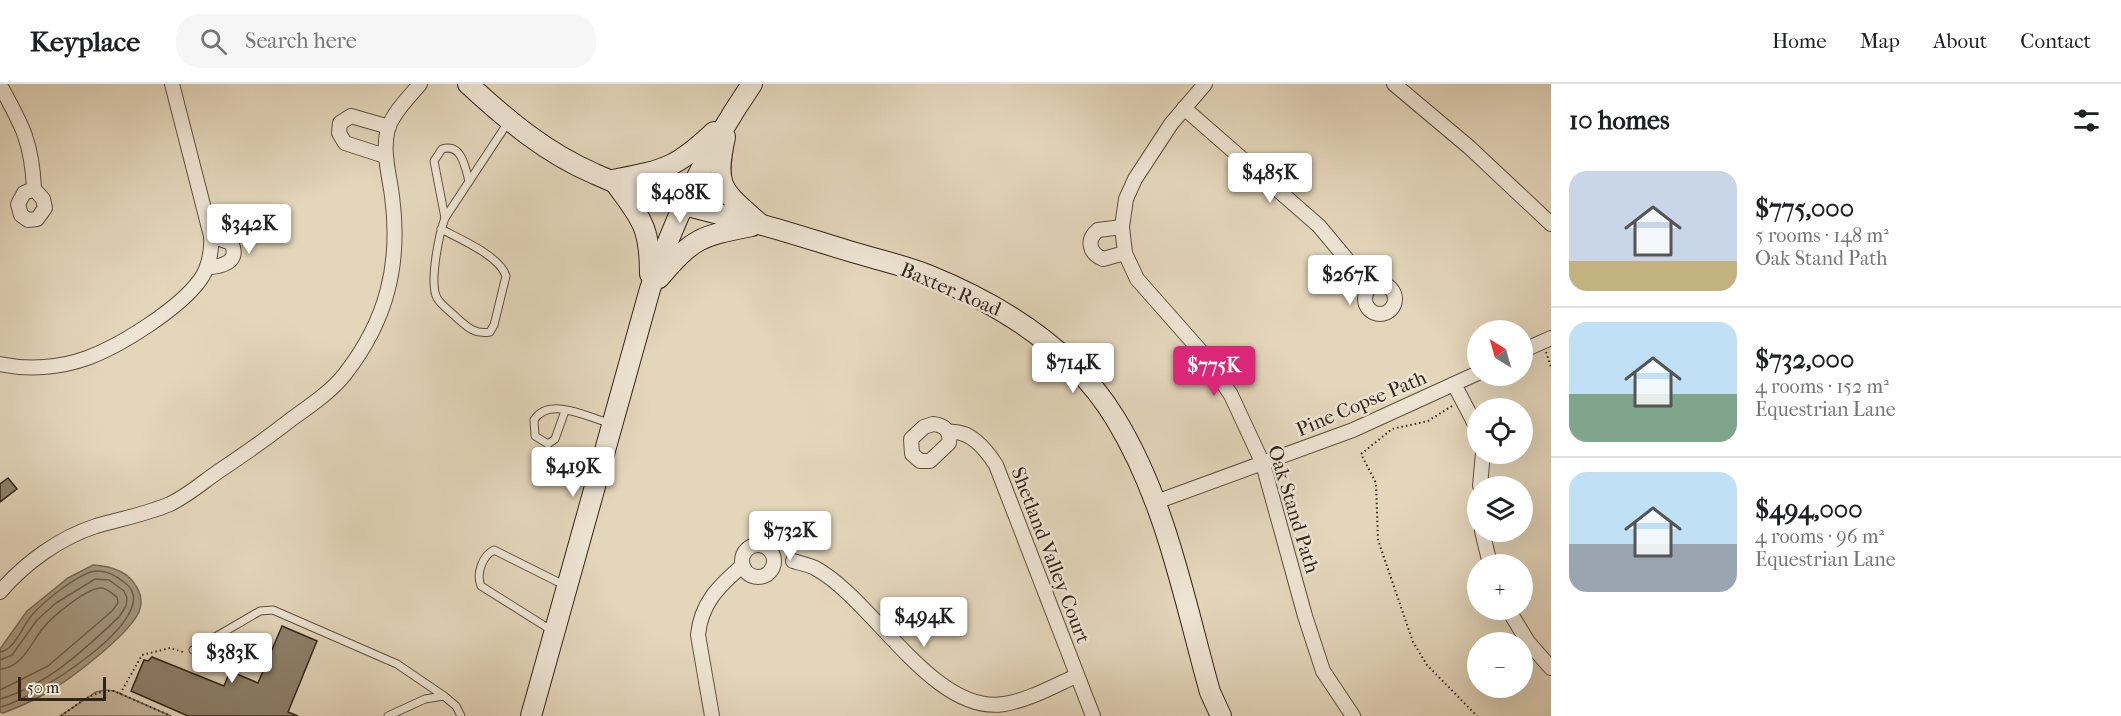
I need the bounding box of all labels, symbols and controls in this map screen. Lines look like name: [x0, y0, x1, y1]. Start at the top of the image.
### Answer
search box: [176, 14, 596, 68]
text: Keyplace: [30, 25, 140, 58]
icon: search: [197, 25, 230, 58]
text: Search here: [245, 28, 357, 54]
text: Home: [1772, 29, 1827, 53]
text: Map: [1860, 29, 1900, 53]
text: About: [1933, 29, 1987, 53]
text: Contact: [2020, 29, 2091, 53]
icon: filters: [2070, 104, 2103, 137]
text: 10 homes: [1569, 105, 1670, 136]
pin: $485K: [1228, 153, 1312, 204]
text: $485K: [1242, 161, 1298, 184]
pin: $408K: [638, 173, 722, 224]
text: $408K: [651, 181, 709, 204]
text: $775,000: [1755, 193, 1854, 224]
icon: home: [1617, 195, 1689, 267]
pin: $342K: [207, 204, 291, 255]
text: $342K: [221, 212, 277, 235]
text: 5 rooms · 148 m²: [1755, 224, 1889, 247]
text: Oak Stand Path: [1755, 247, 1888, 270]
pin: $267K: [1308, 255, 1392, 306]
street label: Baxter Road: [897, 258, 1006, 321]
text: $267K: [1322, 263, 1378, 286]
north arrow: [1467, 320, 1533, 386]
map controls: [1467, 320, 1533, 698]
pin: $714K: [1031, 343, 1115, 394]
text: $732,000: [1755, 344, 1854, 375]
pin: $775K: [1172, 346, 1256, 397]
icon: home: [1617, 346, 1689, 418]
text: $714K: [1046, 351, 1100, 374]
text: $775K: [1187, 354, 1241, 377]
street label: Pine Copse Path: [1293, 365, 1430, 441]
text: 4 rooms · 152 m²: [1755, 375, 1889, 398]
button: locate: [1467, 398, 1533, 464]
text: Equestrian Lane: [1755, 398, 1896, 421]
street label: Oak Stand Path: [1263, 442, 1324, 577]
pin: $419K: [531, 447, 615, 498]
text: $419K: [546, 455, 600, 478]
street label: Shetland Valley Court: [1006, 464, 1095, 647]
button: layers: [1467, 476, 1533, 542]
text: $494,000: [1755, 494, 1863, 525]
icon: home: [1617, 496, 1689, 568]
pin: $732K: [748, 511, 832, 562]
text: $732K: [763, 519, 817, 542]
text: 4 rooms · 96 m²: [1755, 525, 1884, 548]
text: Equestrian Lane: [1755, 548, 1896, 571]
button: +: [1467, 554, 1533, 620]
pin: $494K: [882, 597, 966, 648]
text: $494K: [894, 605, 954, 628]
button: −: [1467, 632, 1533, 698]
pin: $383K: [190, 633, 274, 684]
text: $383K: [206, 641, 258, 664]
scale bar: [18, 674, 106, 702]
text: 50 m: [27, 678, 59, 697]

